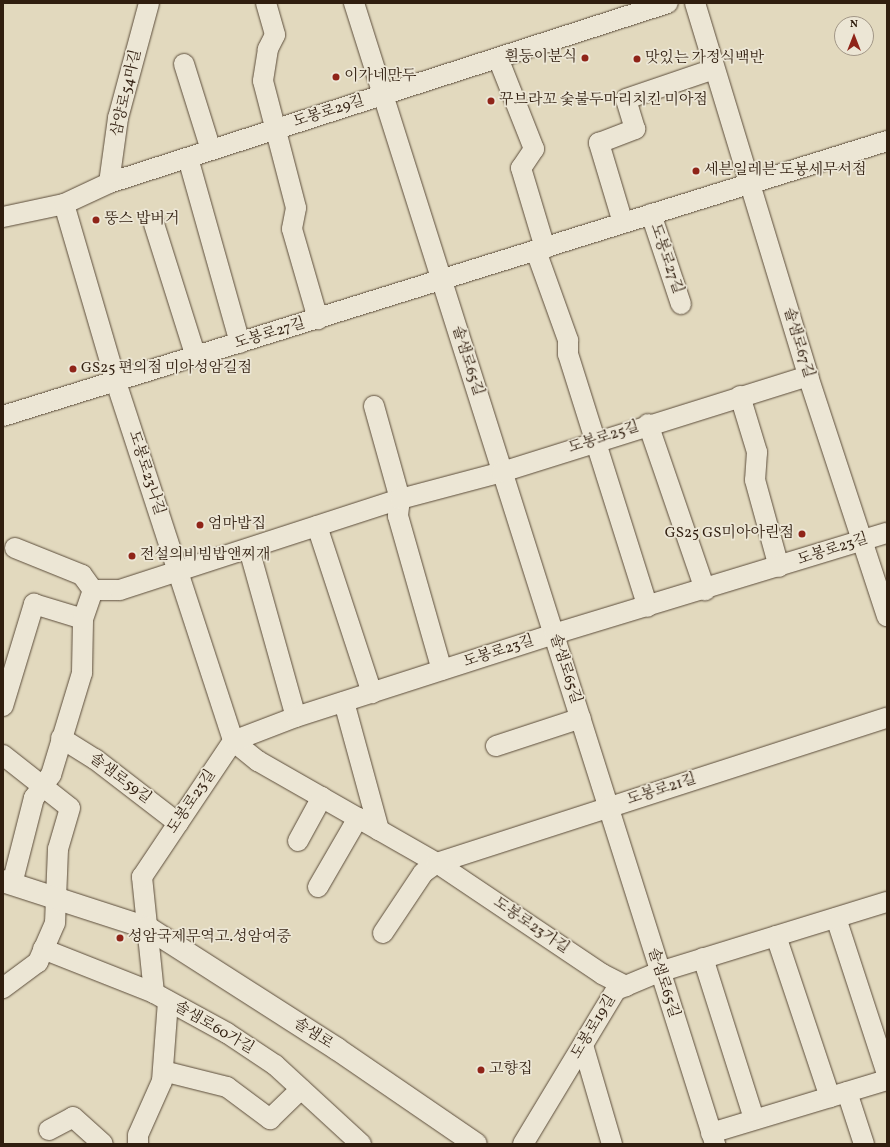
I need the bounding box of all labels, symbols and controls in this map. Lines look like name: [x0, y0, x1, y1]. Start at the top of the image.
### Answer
north arrow: [834, 16, 874, 56]
text: N: [850, 17, 858, 32]
street label: 삼양로54마길: [108, 48, 146, 138]
place label: 흰둥이분식: [505, 49, 577, 67]
place label: 맛있는 가정식백반: [645, 50, 764, 68]
marker: 흰둥이분식: [580, 53, 590, 63]
marker: 맛있는 가정식백반: [632, 54, 642, 64]
place label: 이가네만두: [344, 68, 416, 86]
marker: 이가네만두: [331, 72, 341, 82]
street label: 도봉로29길: [291, 92, 367, 132]
place label: 꾸브라꼬 숯불두마리치킨 미아점: [499, 92, 708, 110]
marker: 꾸브라꼬 숯불두마리치킨 미아점: [486, 96, 496, 106]
place label: 세븐일레븐 도봉세무서점: [704, 162, 866, 180]
marker: 세븐일레븐 도봉세무서점: [691, 166, 701, 176]
place label: 뚱스 밥버거: [104, 211, 179, 229]
marker: 뚱스 밥버거: [91, 215, 101, 225]
street label: 도봉로27길: [646, 222, 686, 296]
street label: 솔샘로67길: [779, 306, 817, 380]
street label: 도봉로27길: [233, 315, 307, 353]
street label: 솔샘로65길: [447, 324, 487, 398]
place label: GS25 편의점 미아성암길점: [81, 360, 252, 378]
marker: GS25 편의점 미아성암길점: [68, 364, 78, 374]
street label: 도봉로25길: [566, 418, 642, 458]
street label: 도봉로23나길: [124, 428, 168, 518]
place label: 엄마밥집: [208, 516, 266, 534]
marker: 엄마밥집: [195, 520, 205, 530]
place label: GS25 GS미아아린점: [665, 525, 794, 543]
marker: GS25 GS미아아린점: [797, 529, 807, 539]
street label: 도봉로23길: [795, 530, 871, 570]
place label: 전설의비빔밥앤찌개: [140, 547, 270, 565]
marker: 전설의비빔밥앤찌개: [127, 551, 137, 561]
street label: 도봉로23길: [461, 632, 537, 672]
street label: 솔샘로65길: [545, 632, 585, 706]
street label: 솔샘로59길: [86, 750, 154, 808]
street label: 도봉로23길: [164, 767, 220, 837]
street label: 도봉로21길: [625, 770, 699, 810]
street label: 도봉로23가길: [490, 894, 572, 958]
place label: 성암국제무역고.성암여중: [128, 929, 291, 947]
marker: 성암국제무역고.성암여중: [115, 933, 125, 943]
street label: 솔샘로65길: [643, 946, 683, 1020]
street label: 도봉로19길: [568, 992, 620, 1062]
street label: 솔샘로60가길: [171, 998, 257, 1058]
street label: 솔샘로: [290, 1015, 336, 1053]
place label: 고향집: [489, 1061, 532, 1079]
marker: 고향집: [476, 1065, 486, 1075]

